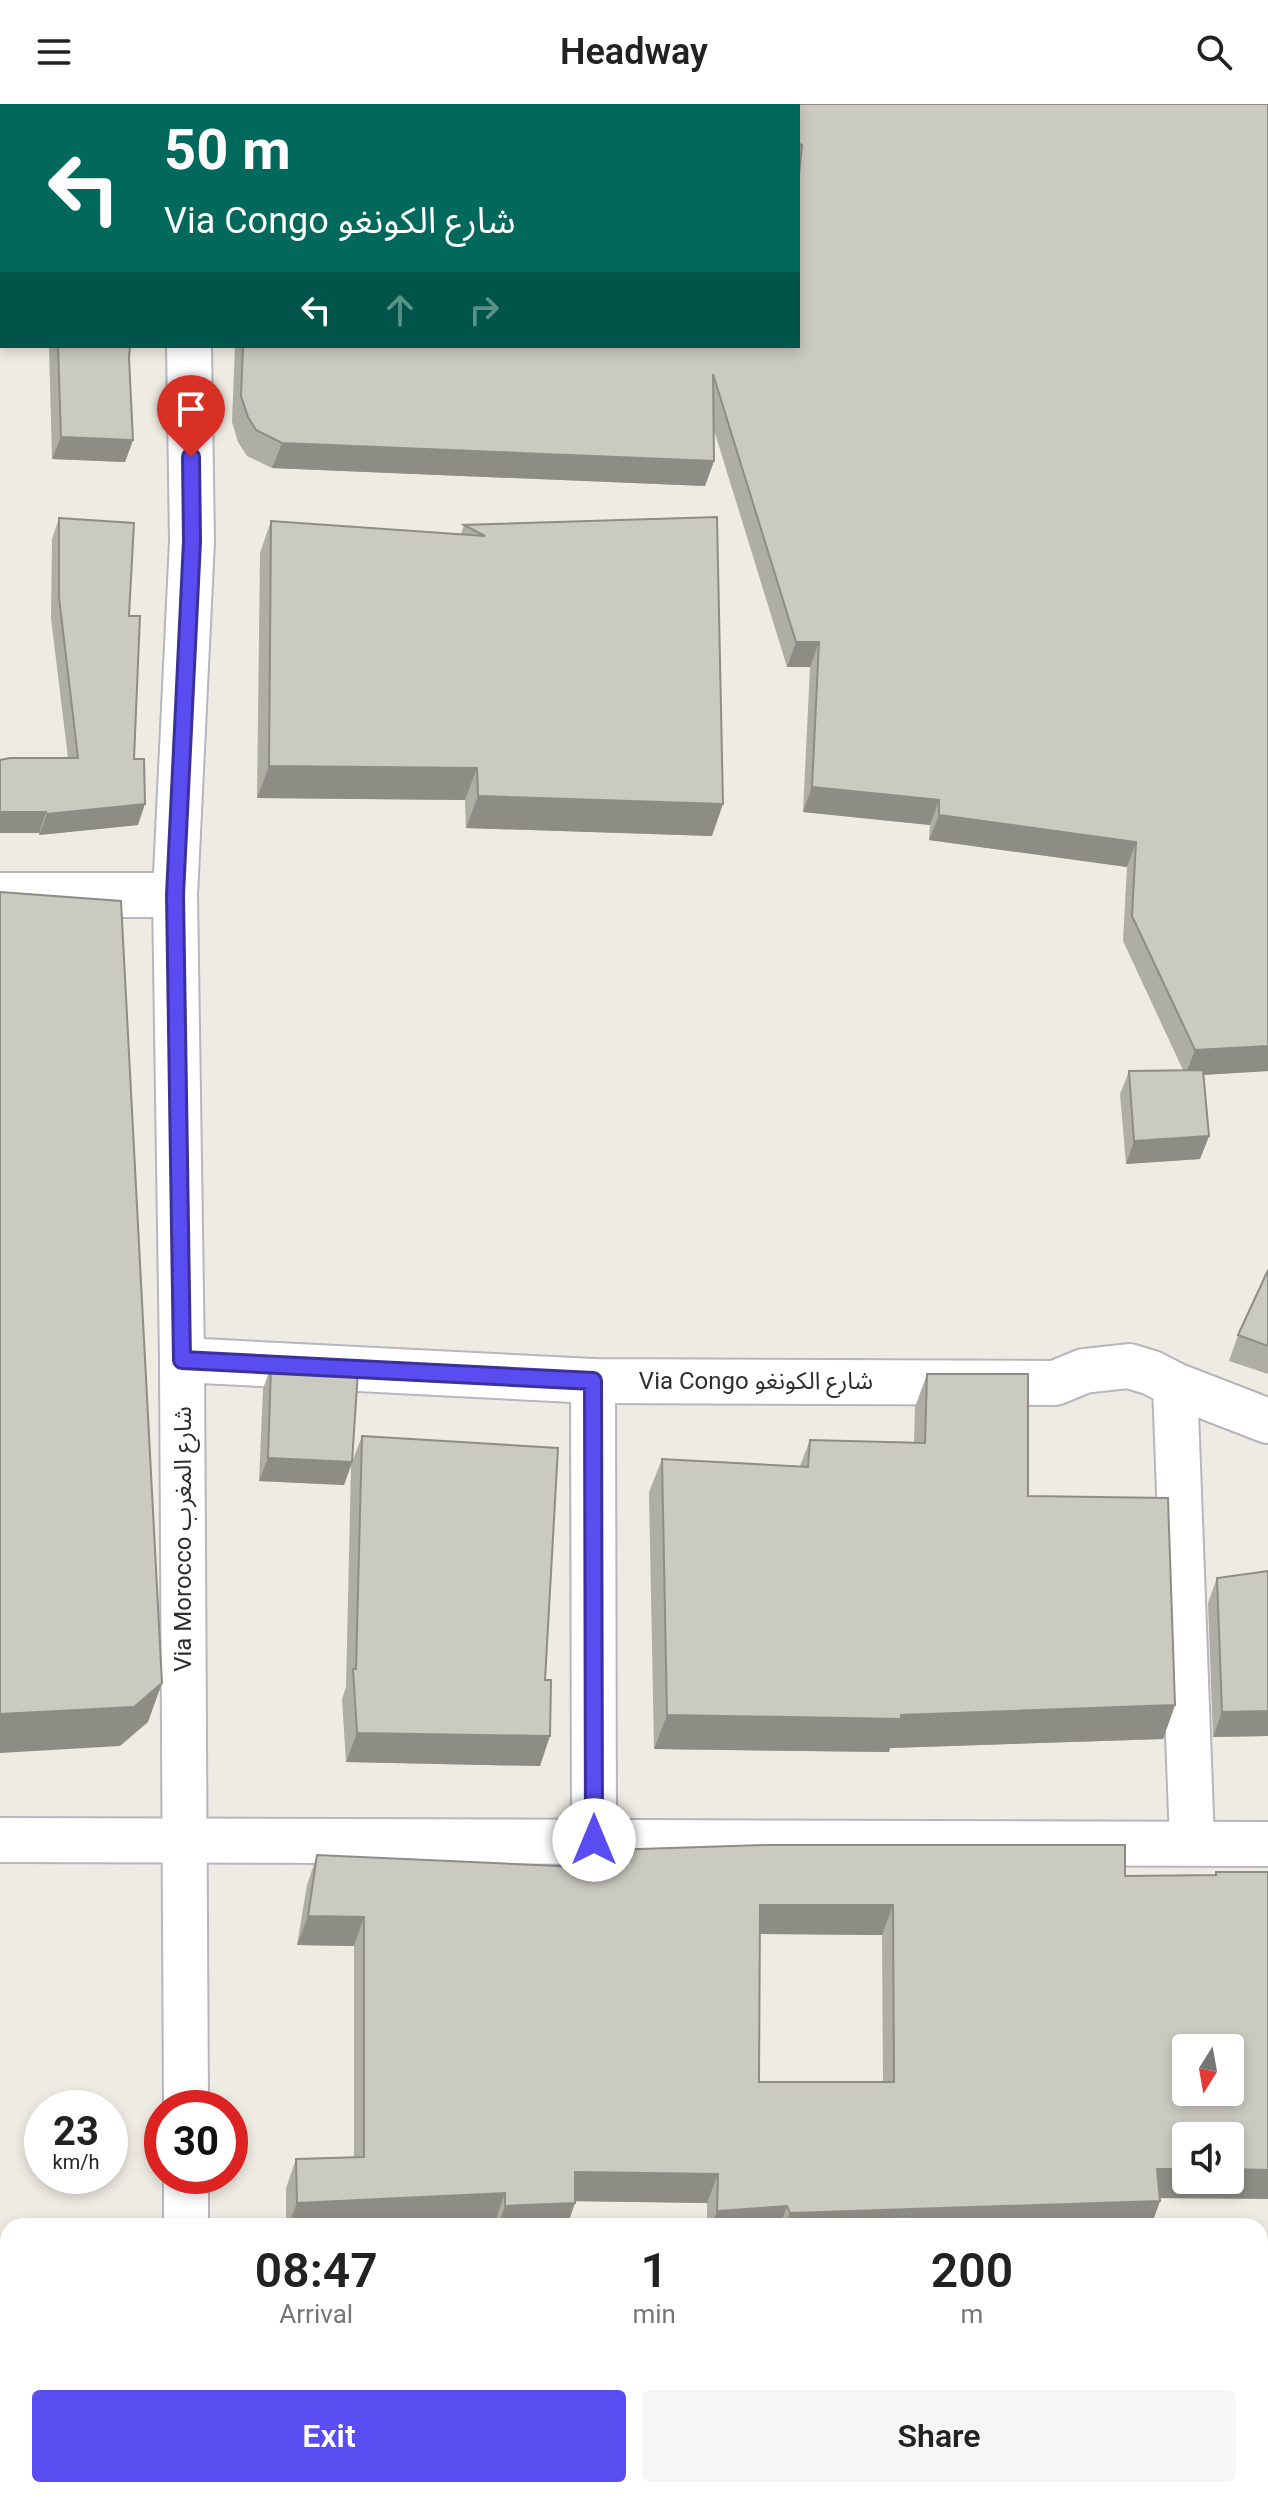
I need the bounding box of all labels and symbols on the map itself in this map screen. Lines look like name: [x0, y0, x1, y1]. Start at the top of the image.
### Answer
pin: [157, 375, 225, 457]
street label: Via Congo شارع الكونغو: [639, 1367, 873, 1398]
street label: Via Morocco شارع المغرب: [169, 1406, 200, 1672]
position arrow: [552, 1798, 636, 1882]
north arrow: [1172, 2034, 1244, 2106]
speed limit sign: 30: [144, 2090, 248, 2194]

